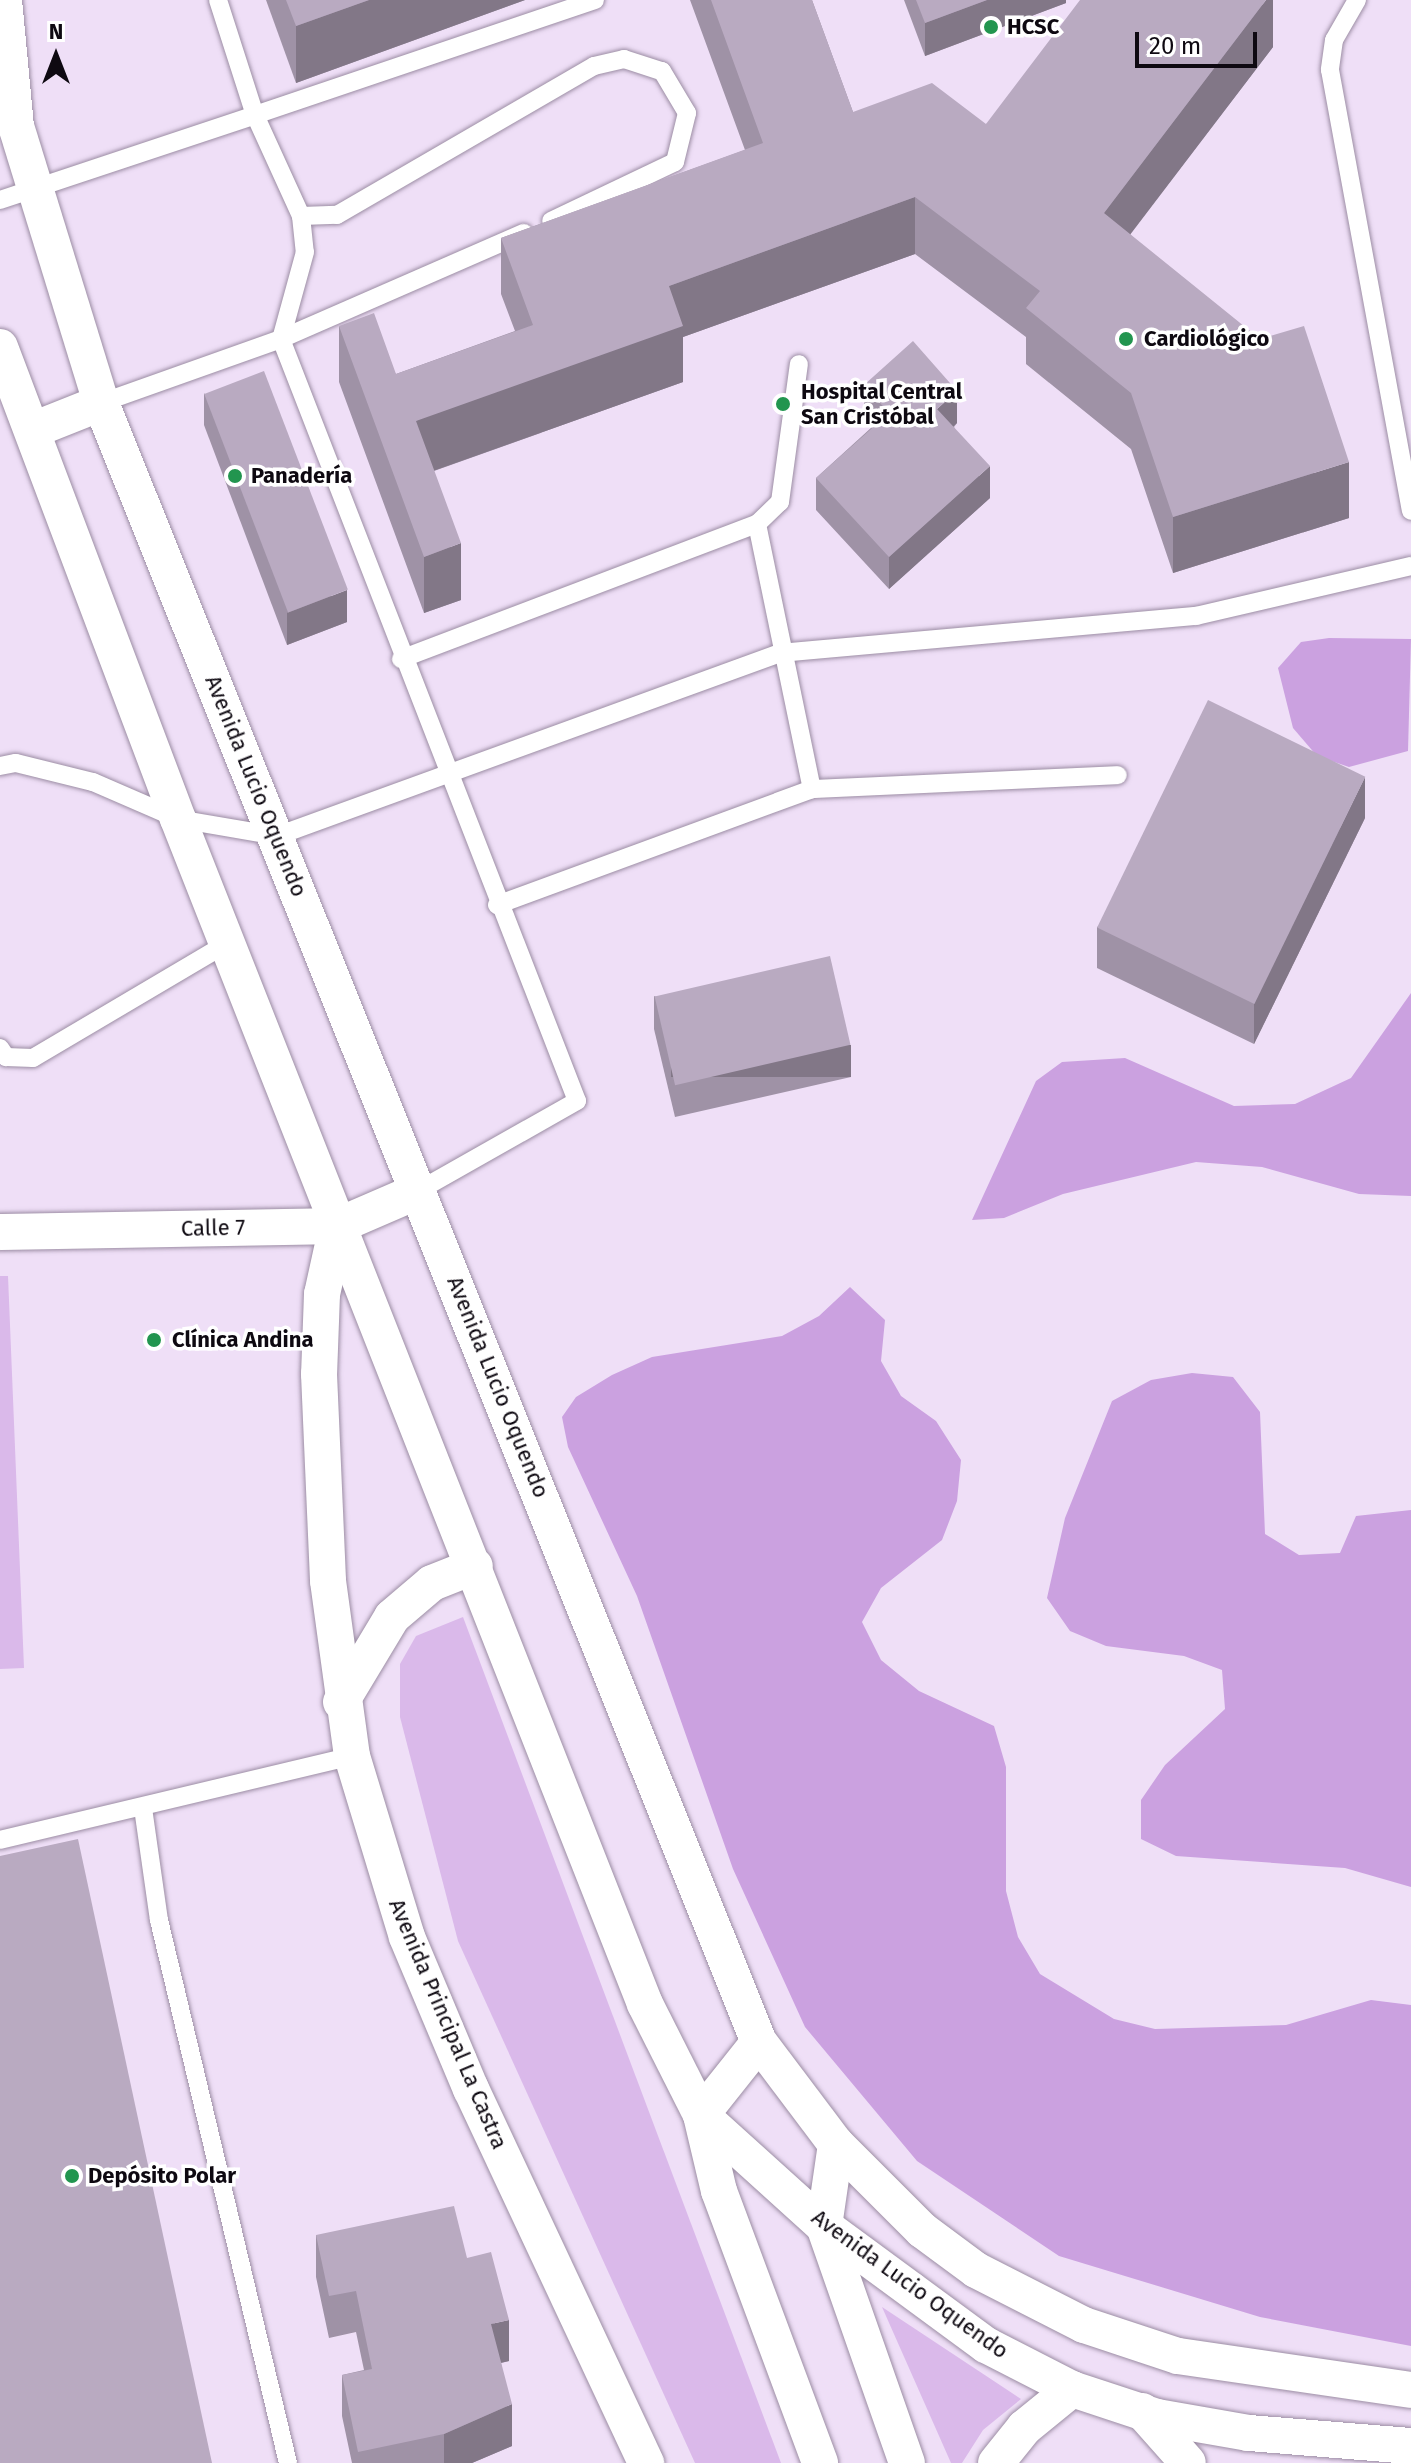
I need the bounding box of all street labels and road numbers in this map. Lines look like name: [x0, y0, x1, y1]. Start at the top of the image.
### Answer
street label: Avenida Lucio Oquendo: [200, 672, 312, 900]
street label: Calle 7: [181, 1214, 245, 1242]
street label: Avenida Lucio Oquendo: [442, 1273, 554, 1501]
street label: Avenida Principal La Castra: [383, 1895, 513, 2153]
street label: Avenida Lucio Oquendo: [807, 2204, 1013, 2364]

